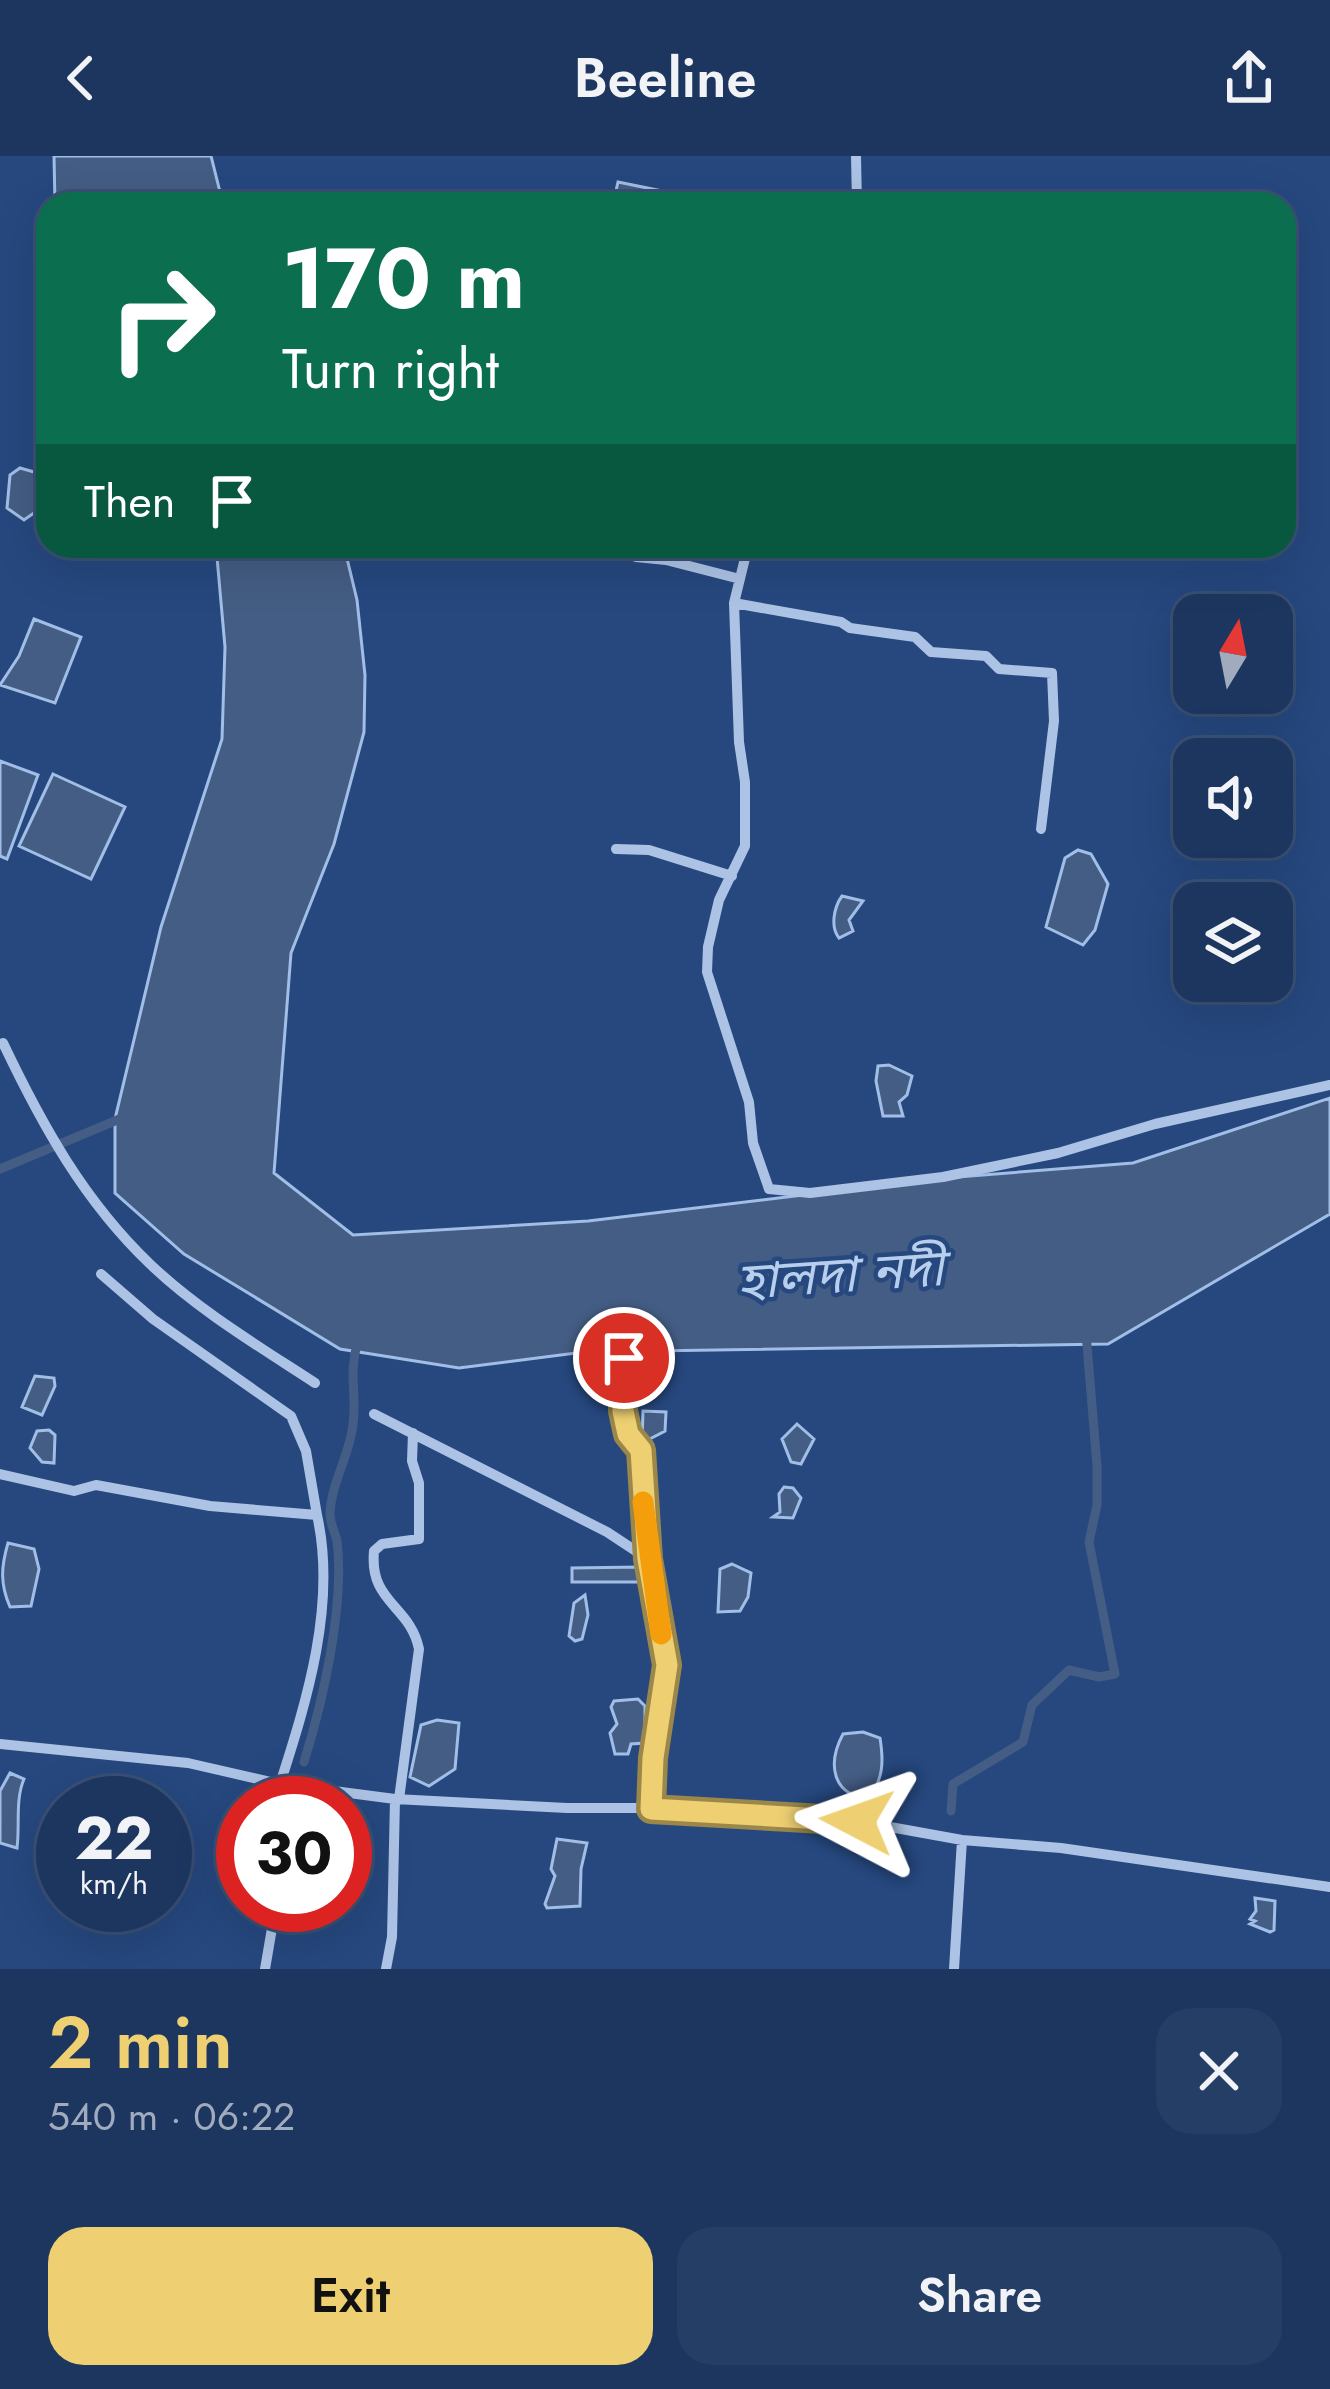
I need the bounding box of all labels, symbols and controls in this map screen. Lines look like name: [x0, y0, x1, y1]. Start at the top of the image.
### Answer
text: Beeline: [574, 39, 756, 117]
icon: back: [48, 45, 114, 111]
icon: share: [1216, 45, 1282, 111]
text: 170 m: [282, 218, 525, 340]
icon: right: [84, 240, 240, 396]
text: Turn right: [282, 330, 499, 408]
icon: arrive: [199, 468, 265, 534]
text: Then: [84, 469, 175, 534]
north arrow: [1173, 594, 1293, 714]
map controls: [1173, 594, 1293, 1002]
button: sound: [1173, 738, 1293, 858]
button: layers: [1173, 882, 1293, 1002]
water label: হালদা নদী: [734, 1229, 956, 1318]
pin: [573, 1307, 675, 1409]
icon: arrive: [591, 1325, 657, 1391]
position arrow: [794, 1758, 920, 1884]
speed limit sign: 30: [216, 1776, 372, 1932]
text: 22: [75, 1795, 153, 1882]
text: km/h: [80, 1862, 148, 1905]
text: 2 min: [48, 1991, 233, 2095]
button: close: [1156, 2008, 1282, 2134]
text: 540 m · 06:22: [48, 2088, 295, 2145]
button: Exit: [48, 2227, 653, 2365]
button: Share: [677, 2227, 1282, 2365]

